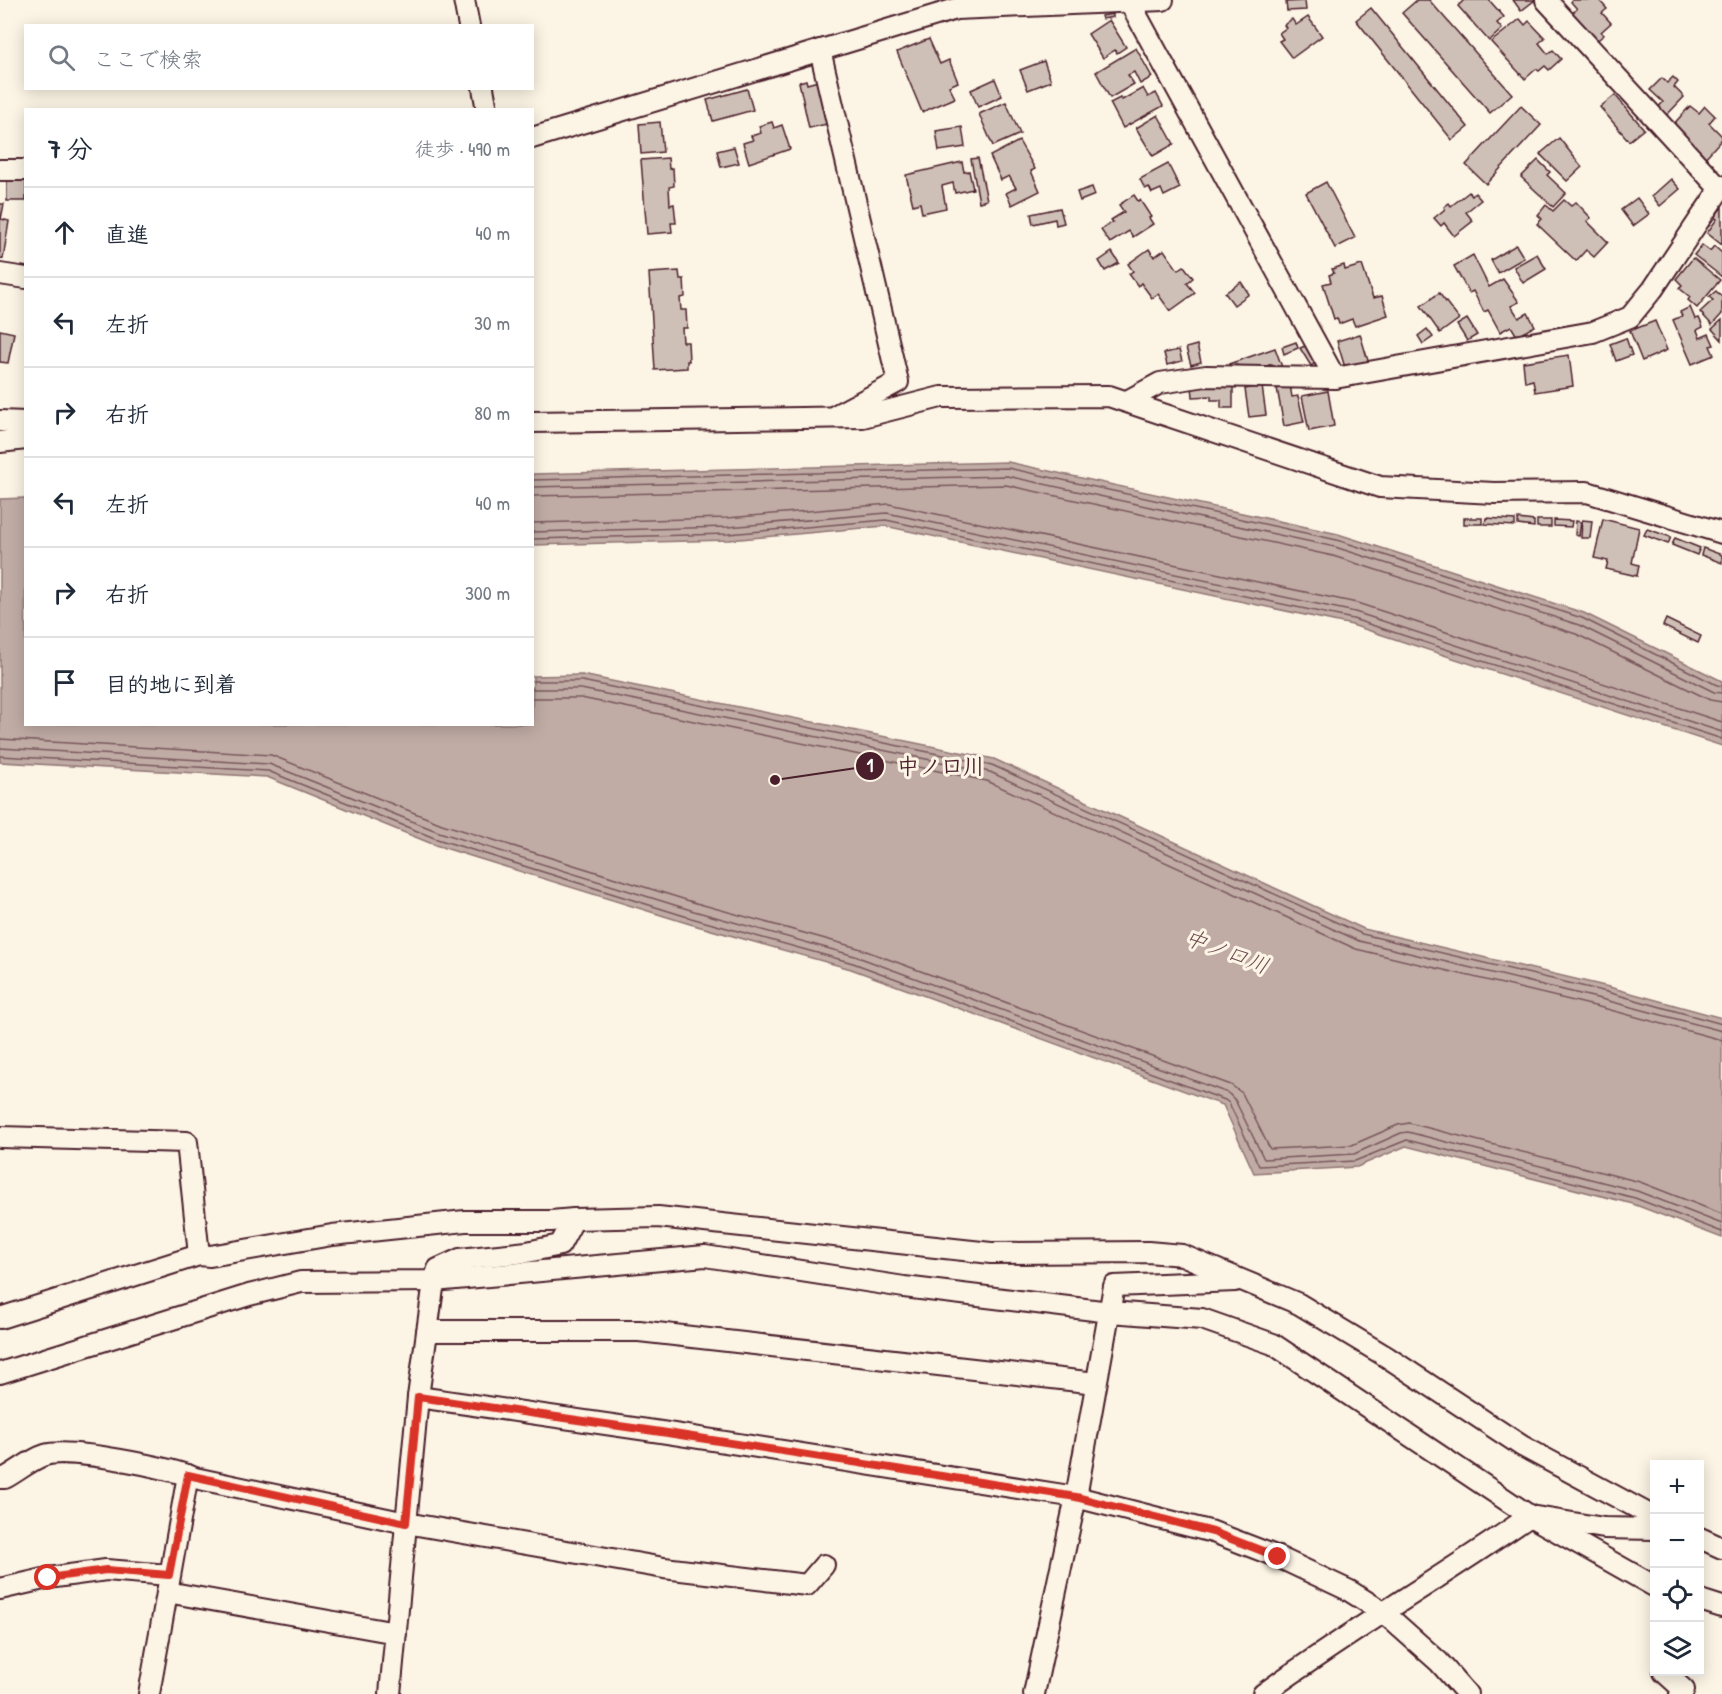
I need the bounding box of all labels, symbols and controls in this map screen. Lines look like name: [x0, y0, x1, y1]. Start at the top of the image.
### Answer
search box: [24, 24, 534, 90]
icon: search: [45, 41, 78, 74]
text: ここで検索: [93, 44, 203, 74]
text: 7 分: [48, 131, 93, 166]
text: 徒歩 · 490 m: [415, 135, 510, 162]
icon: ahead: [48, 216, 81, 249]
text: 直進: [105, 219, 149, 249]
text: 40 m: [475, 219, 510, 246]
icon: left: [48, 306, 81, 339]
text: 左折: [105, 309, 149, 339]
text: 30 m: [474, 309, 510, 336]
icon: right: [48, 396, 81, 429]
text: 右折: [105, 399, 149, 429]
text: 80 m: [474, 399, 510, 426]
icon: left: [48, 486, 81, 519]
text: 左折: [105, 489, 149, 519]
text: 40 m: [475, 489, 510, 516]
icon: right: [48, 576, 81, 609]
text: 右折: [105, 579, 149, 609]
text: 300 m: [465, 579, 510, 606]
icon: arrive: [48, 666, 81, 699]
text: 目的地に到着: [105, 669, 237, 699]
callout: 中ノ口川: [855, 746, 997, 786]
text: 中ノ口川: [897, 751, 985, 781]
text: 1: [867, 753, 874, 778]
water label: 中ノ口川: [1181, 921, 1273, 981]
map controls: [1650, 1460, 1704, 1676]
button: +: [1650, 1460, 1704, 1514]
button: −: [1650, 1514, 1704, 1568]
route end: [1264, 1543, 1290, 1569]
route start: [34, 1564, 60, 1590]
button: locate: [1650, 1568, 1704, 1622]
button: layers: [1650, 1622, 1704, 1676]

